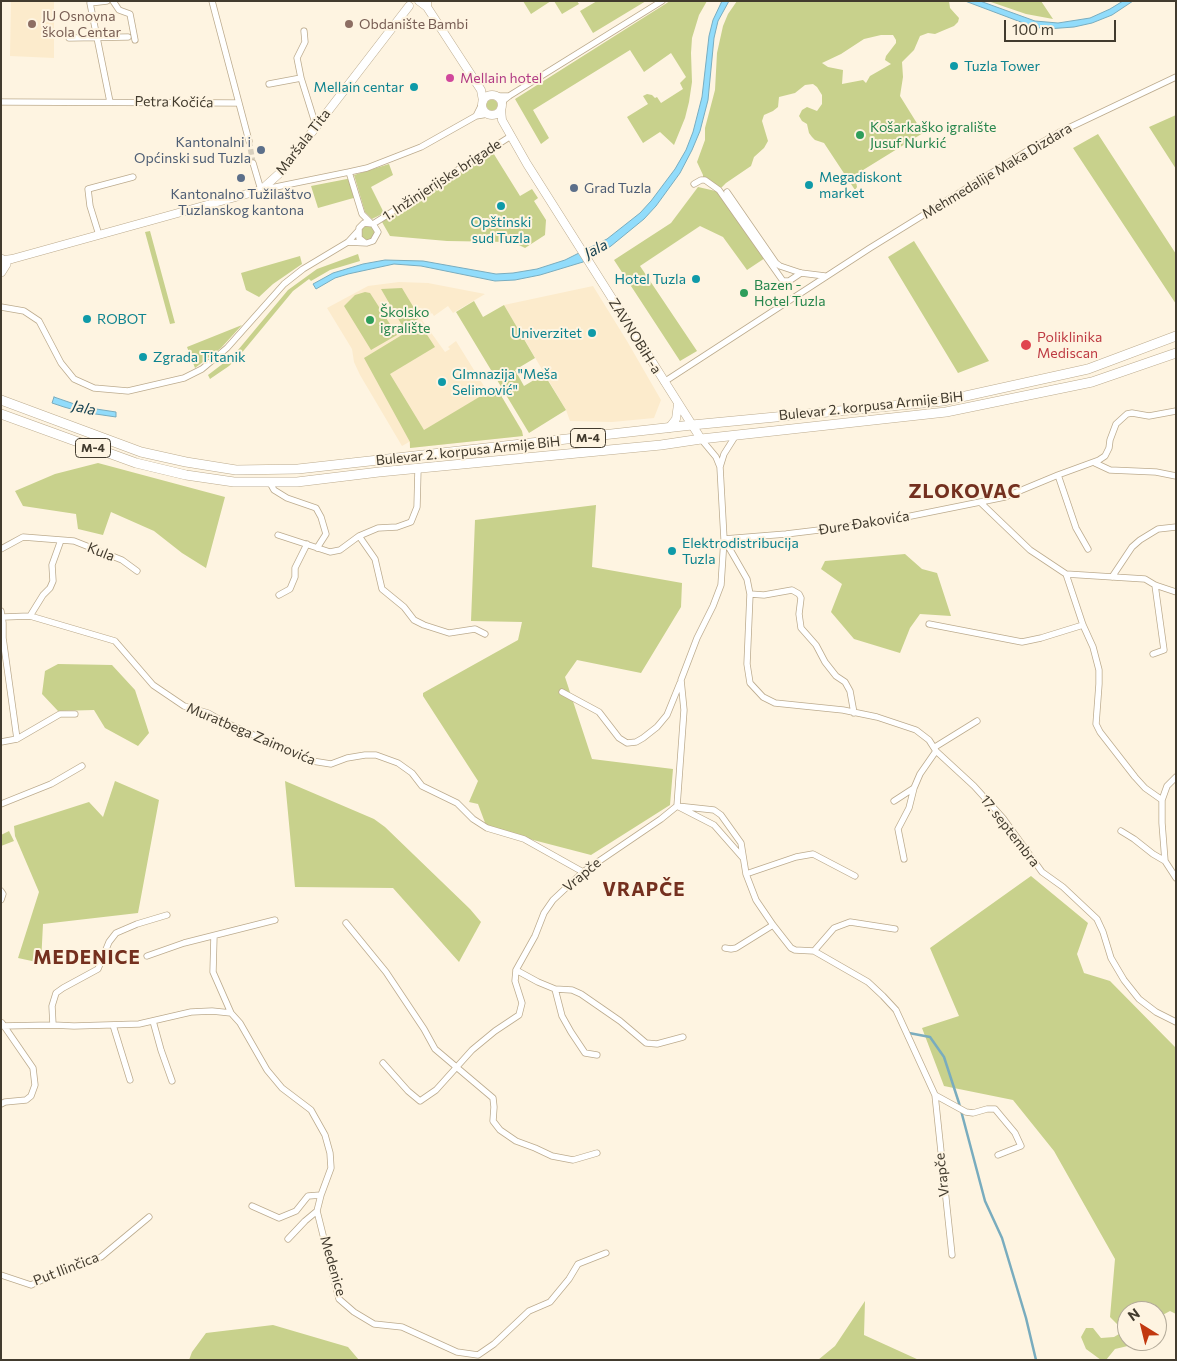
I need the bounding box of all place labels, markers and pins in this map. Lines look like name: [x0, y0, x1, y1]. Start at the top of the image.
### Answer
place label: JU Osnovna škola Centar: [42, 8, 121, 40]
place label: Obdanište Bambi: [359, 16, 468, 32]
marker: JU Osnovna škola Centar: [26, 18, 38, 30]
marker: Obdanište Bambi: [343, 18, 355, 30]
place label: Tuzla Tower: [964, 58, 1040, 74]
marker: Tuzla Tower: [948, 60, 960, 72]
place label: Mellain hotel: [460, 70, 542, 86]
marker: Mellain hotel: [444, 72, 456, 84]
place label: Mellain centar: [314, 79, 404, 95]
marker: Mellain centar: [408, 81, 420, 93]
place label: Košarkaško igralište Jusuf Nurkić: [870, 119, 996, 152]
marker: Košarkaško igralište Jusuf Nurkić: [854, 129, 866, 141]
place label: Kantonalni i Općinski sud Tuzla: [134, 134, 251, 166]
marker: Kantonalni i Općinski sud Tuzla: [255, 144, 267, 156]
place label: Megadiskont market: [819, 169, 902, 202]
marker: Kantonalno Tužilaštvo Tuzlanskog kantona: [235, 172, 247, 184]
marker: Megadiskont market: [803, 179, 815, 191]
place label: Grad Tuzla: [584, 180, 651, 196]
marker: Grad Tuzla: [568, 182, 580, 194]
place label: Kantonalno Tužilaštvo Tuzlanskog kantona: [170, 186, 312, 218]
marker: Opštinski sud Tuzla: [495, 200, 507, 212]
place label: Opštinski sud Tuzla: [471, 214, 531, 246]
place label: Hotel Tuzla: [615, 271, 686, 287]
marker: Hotel Tuzla: [690, 273, 702, 285]
place label: Bazen - Hotel Tuzla: [754, 277, 825, 310]
marker: Bazen - Hotel Tuzla: [738, 287, 750, 299]
place label: Školsko igralište: [380, 304, 430, 336]
place label: ROBOT: [97, 311, 147, 327]
marker: ROBOT: [81, 313, 93, 325]
marker: Školsko igralište: [364, 314, 376, 326]
place label: Univerzitet: [511, 325, 582, 341]
marker: Univerzitet: [586, 327, 598, 339]
place label: Poliklinika Mediscan: [1037, 329, 1102, 362]
marker: Poliklinika Mediscan: [1019, 338, 1033, 352]
place label: Zgrada Titanik: [153, 349, 246, 365]
marker: Zgrada Titanik: [137, 351, 149, 363]
place label: GImnazija "Meša Selimović": [452, 366, 558, 398]
marker: GImnazija "Meša Selimović": [436, 376, 448, 388]
place label: Elektrodistribucija Tuzla: [682, 535, 799, 568]
marker: Elektrodistribucija Tuzla: [666, 545, 678, 557]

